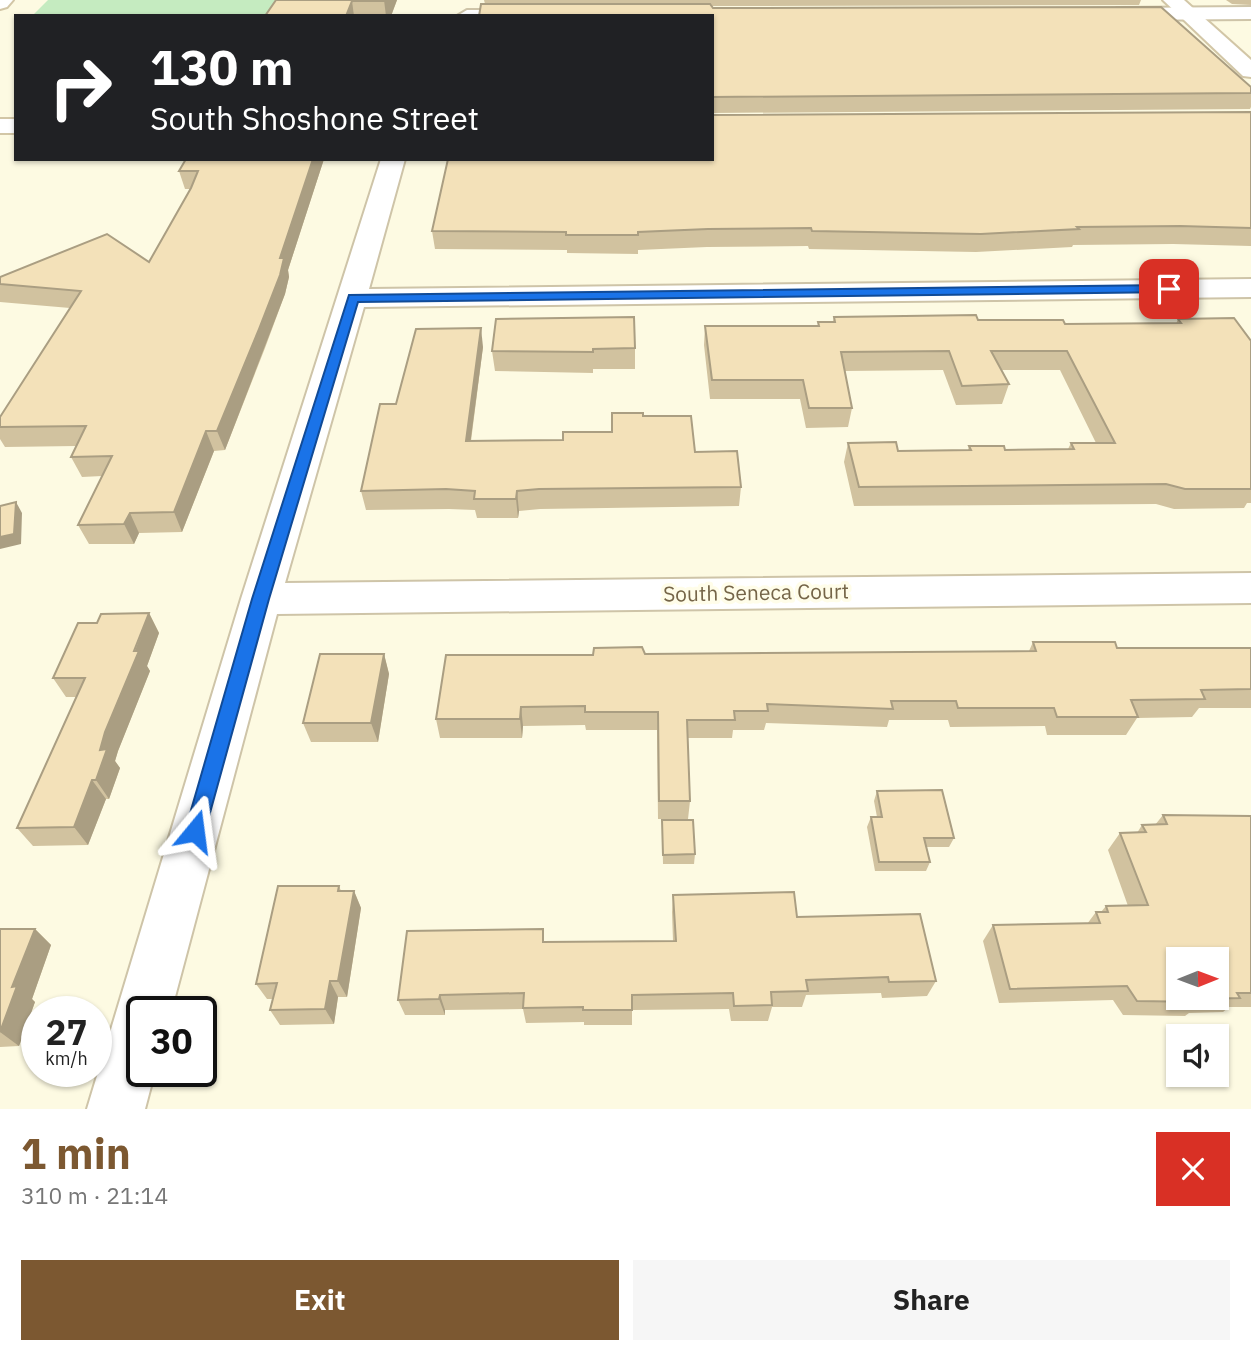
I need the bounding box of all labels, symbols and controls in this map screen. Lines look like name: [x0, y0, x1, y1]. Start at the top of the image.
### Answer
text: 130 m: [150, 35, 294, 98]
icon: right: [35, 42, 126, 133]
text: South Shoshone Street: [150, 97, 479, 139]
pin: [1139, 259, 1199, 319]
icon: arrive: [1150, 270, 1188, 308]
street label: South Seneca Court: [663, 576, 849, 608]
position arrow: [158, 794, 232, 868]
north arrow: [1166, 947, 1228, 1010]
map controls: [1166, 947, 1229, 1087]
speed limit sign: 30: [126, 996, 217, 1087]
text: 27: [45, 1009, 88, 1055]
button: sound: [1166, 1024, 1229, 1087]
text: km/h: [45, 1047, 88, 1070]
text: 1 min: [21, 1126, 131, 1181]
button: close: [1156, 1132, 1230, 1206]
text: 310 m · 21:14: [21, 1180, 168, 1210]
button: Exit: [21, 1260, 619, 1340]
button: Share: [633, 1260, 1230, 1340]

